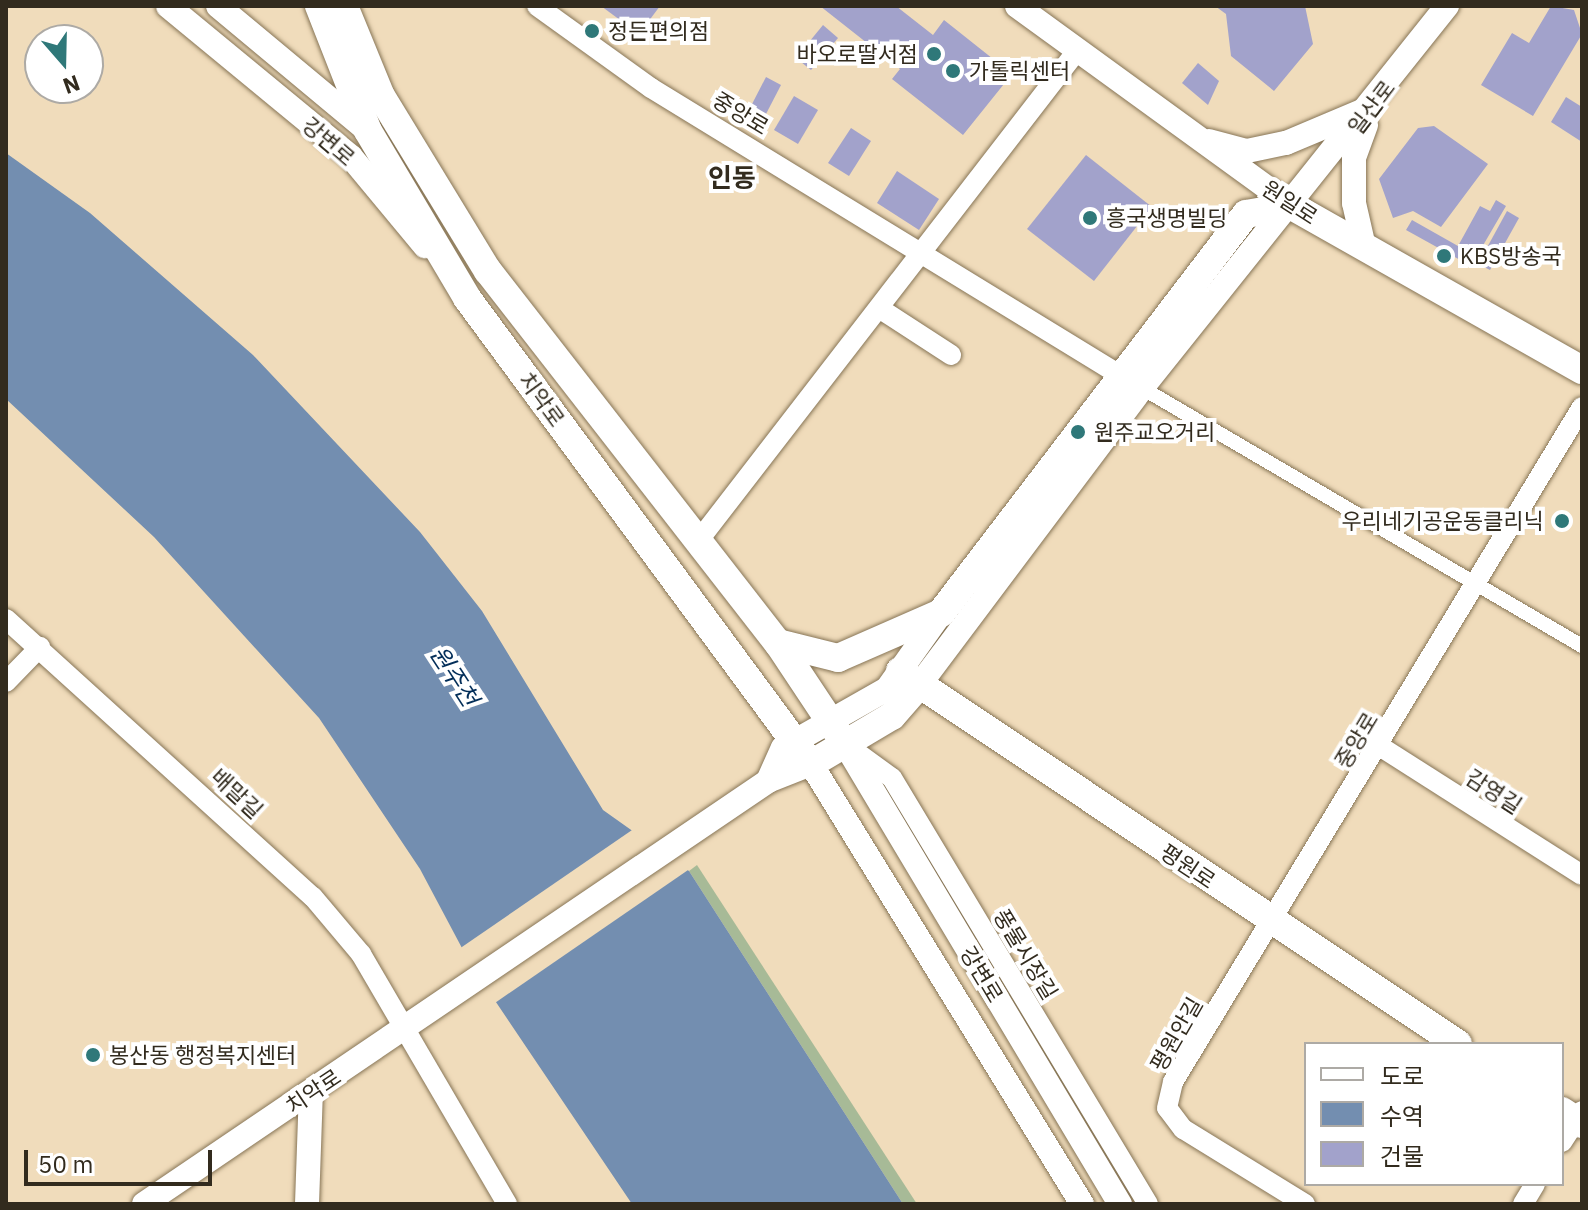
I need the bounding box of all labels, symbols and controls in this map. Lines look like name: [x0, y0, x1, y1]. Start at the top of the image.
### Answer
place label: 정든편의점: [608, 18, 709, 44]
marker: 정든편의점: [583, 22, 601, 40]
north arrow: [24, 24, 104, 104]
place label: 바오로딸서점: [797, 41, 918, 67]
marker: 바오로딸서점: [925, 45, 943, 63]
place label: 가톨릭센터: [969, 58, 1070, 84]
marker: 가톨릭센터: [944, 62, 962, 80]
text: N: [59, 69, 84, 101]
street label: 일산로: [1342, 75, 1400, 139]
street label: 중앙로: [708, 86, 774, 140]
street label: 강변로: [297, 111, 361, 171]
district label: 인동: [708, 162, 756, 194]
street label: 원일로: [1257, 174, 1323, 230]
place label: 흥국생명빌딩: [1106, 205, 1227, 231]
marker: 흥국생명빌딩: [1081, 209, 1099, 227]
place label: KBS방송국: [1460, 243, 1562, 269]
marker: KBS방송국: [1435, 247, 1453, 265]
street label: 치악로: [513, 367, 571, 431]
place label: 원주교오거리: [1094, 419, 1215, 445]
marker: 원주교오거리: [1069, 423, 1087, 441]
place label: 우리네기공운동클리닉: [1342, 508, 1544, 534]
marker: 우리네기공운동클리닉: [1551, 510, 1573, 532]
water label: 원주천: [424, 640, 484, 712]
street label: 중앙로: [1329, 707, 1383, 773]
street label: 배말길: [206, 763, 268, 823]
street label: 감영길: [1461, 763, 1527, 819]
street label: 평원로: [1155, 838, 1221, 894]
street label: 풍물시장길: [989, 904, 1063, 1004]
street label: 강변로: [955, 941, 1009, 1007]
street label: 평원안길: [1144, 992, 1208, 1076]
place label: 봉산동 행정복지센터: [109, 1042, 296, 1068]
legend: [1304, 1042, 1564, 1186]
marker: 봉산동 행정복지센터: [84, 1046, 102, 1064]
text: 도로: [1380, 1060, 1424, 1092]
street label: 치악로: [280, 1063, 346, 1119]
text: 수역: [1380, 1100, 1424, 1132]
scale bar: [28, 1134, 216, 1184]
text: 건물: [1380, 1140, 1424, 1172]
text: 50 m: [38, 1148, 93, 1180]

